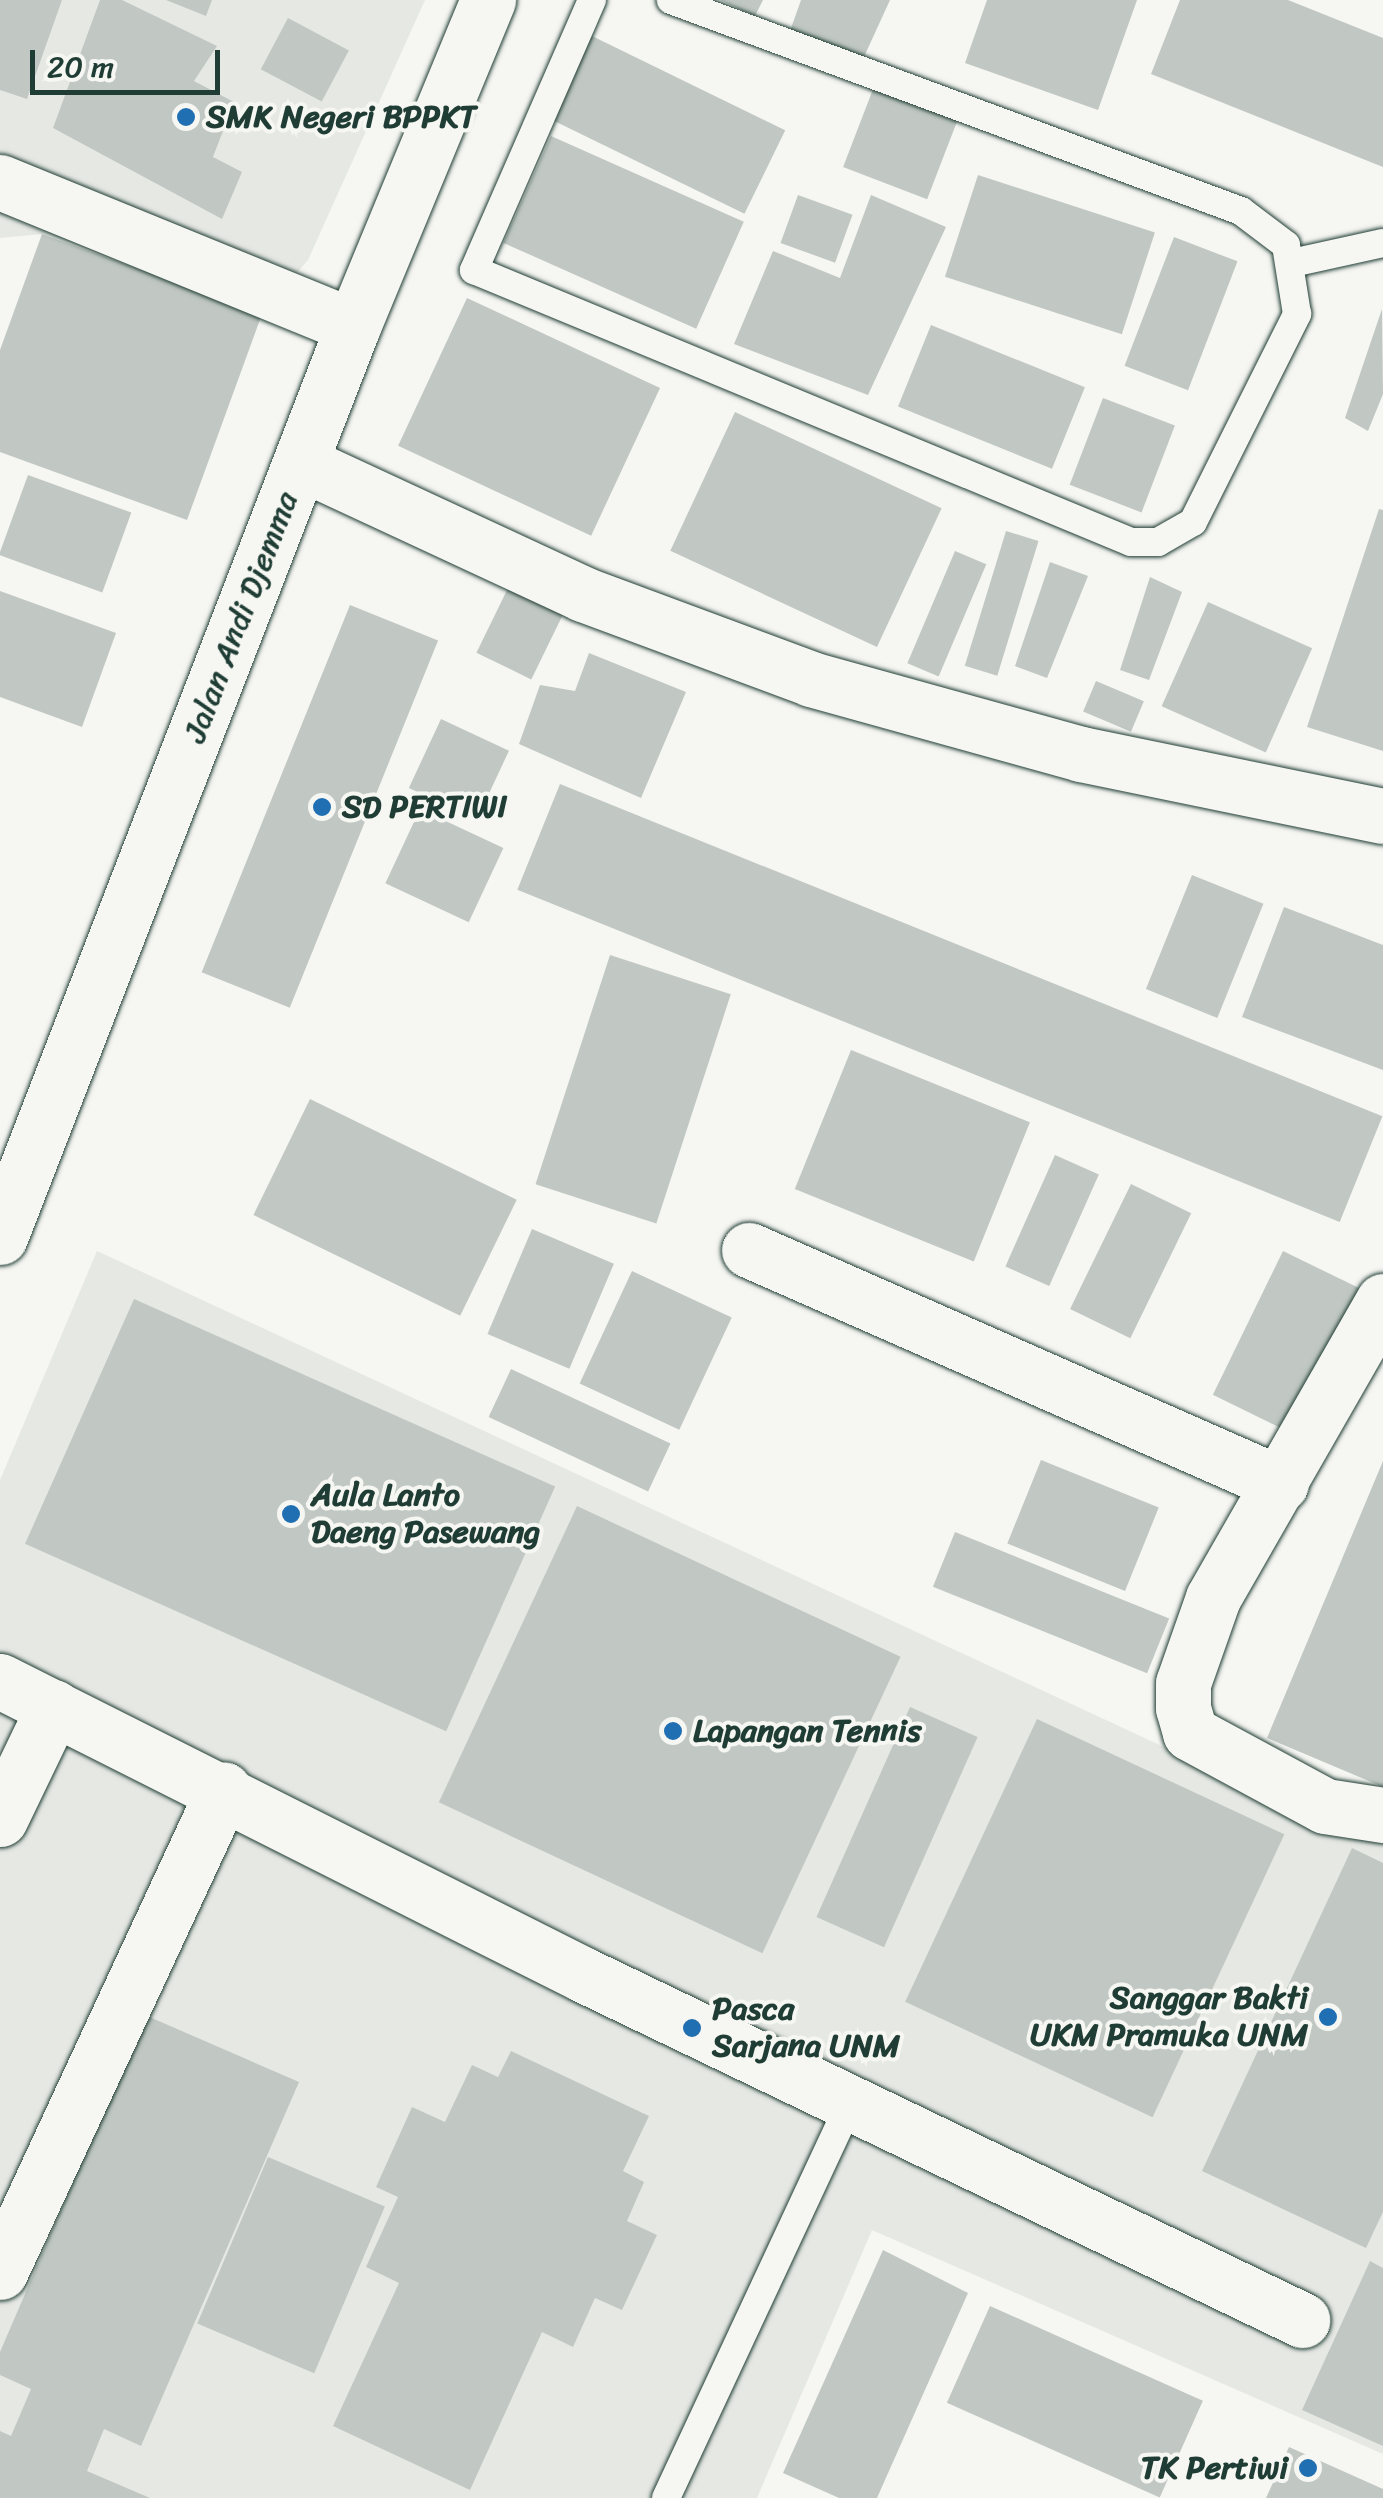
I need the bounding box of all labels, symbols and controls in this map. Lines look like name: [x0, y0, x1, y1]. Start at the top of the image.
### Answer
scale bar: [35, 30, 225, 92]
text: 20 m: [47, 40, 114, 94]
place label: SMK Negeri BPPKT: [206, 98, 476, 136]
marker: SMK Negeri BPPKT: [175, 106, 197, 128]
street label: Jalan Andi Djemma: [176, 486, 306, 748]
place label: SD PERTIWI: [342, 788, 505, 826]
marker: SD PERTIWI: [311, 796, 333, 818]
place label: Aula Lanto Daeng Pasewang: [311, 1477, 543, 1552]
marker: Aula Lanto Daeng Pasewang: [280, 1503, 302, 1525]
place label: Lapangan Tennis: [693, 1712, 920, 1750]
marker: Lapangan Tennis: [662, 1720, 684, 1742]
place label: Sanggar Bakti UKM Pramuka UNM: [1029, 1980, 1308, 2055]
place label: Pasca Sarjana UNM: [712, 1991, 900, 2066]
marker: Sanggar Bakti UKM Pramuka UNM: [1317, 2006, 1339, 2028]
marker: Pasca Sarjana UNM: [681, 2017, 703, 2039]
place label: TK Pertiwi: [1140, 2449, 1288, 2487]
marker: TK Pertiwi: [1297, 2457, 1319, 2479]

